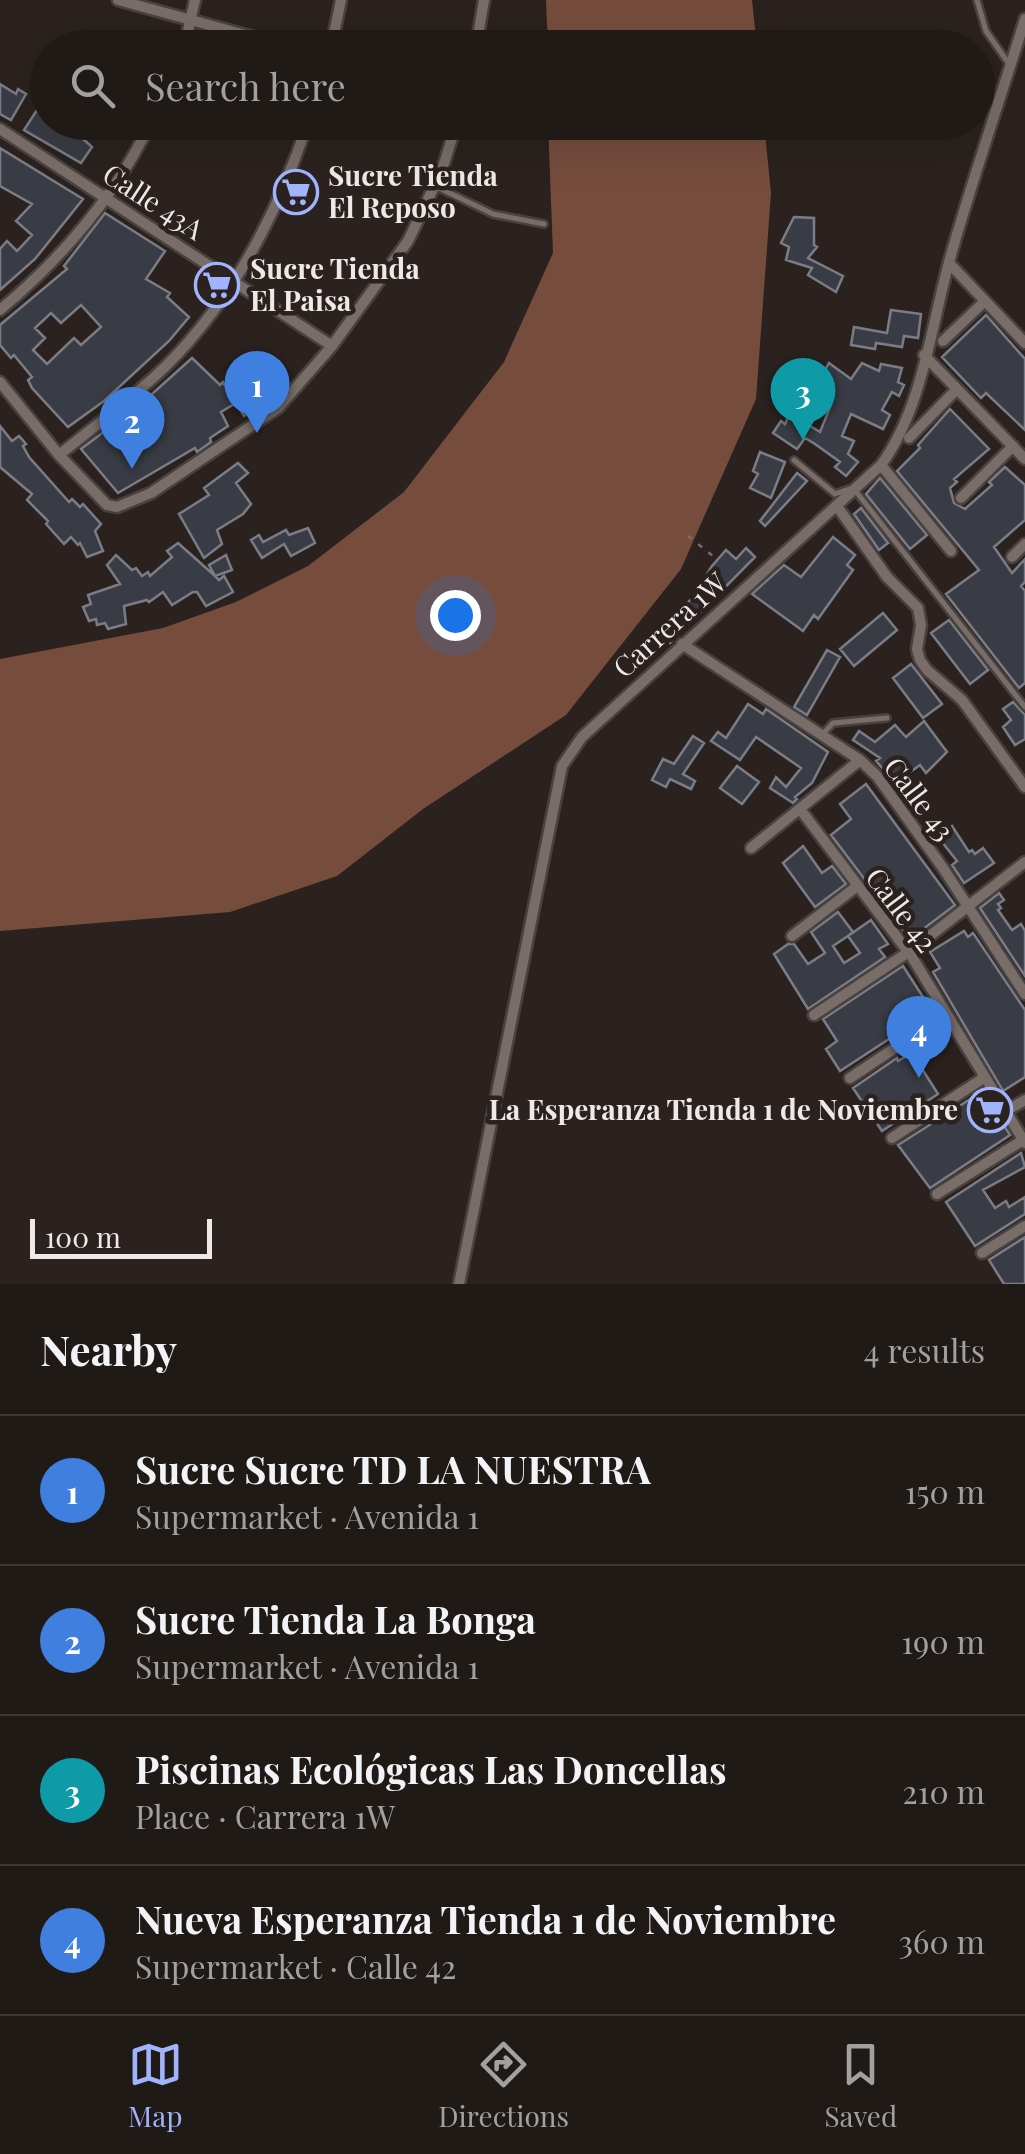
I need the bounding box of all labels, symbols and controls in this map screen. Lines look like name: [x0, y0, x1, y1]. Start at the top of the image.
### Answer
search box: [30, 30, 995, 140]
icon: search: [65, 58, 120, 113]
text: Search here: [145, 60, 346, 111]
street label: Calle 43A: [96, 154, 212, 247]
place label: Sucre Tienda El Reposo: [328, 156, 498, 225]
supermarket icon: Sucre Tienda El Reposo: [273, 169, 319, 215]
place label: Sucre Tienda El Paisa: [250, 249, 420, 318]
supermarket icon: Sucre Tienda El Paisa: [194, 262, 240, 308]
pin: 1: [224, 350, 290, 433]
pin: 3: [770, 358, 836, 440]
pin: 2: [100, 386, 164, 469]
street label: Carrera 1W: [604, 563, 734, 685]
your location: [430, 590, 481, 641]
street label: Calle 43: [877, 749, 964, 847]
street label: Calle 42: [858, 859, 946, 959]
pin: 4: [886, 996, 952, 1078]
supermarket icon: La Esperanza Tienda 1 de Noviembre: [967, 1087, 1013, 1133]
place label: La Esperanza Tienda 1 de Noviembre: [489, 1090, 958, 1127]
scale bar: [30, 1214, 212, 1258]
text: 100 m: [45, 1218, 121, 1255]
text: Nearby: [40, 1321, 177, 1377]
text: 4 results: [864, 1328, 985, 1371]
text: Sucre Sucre TD LA NUESTRA: [135, 1443, 651, 1494]
text: 1: [66, 1469, 79, 1512]
text: 150 m: [905, 1469, 985, 1512]
text: Supermarket · Avenida 1: [135, 1494, 479, 1537]
text: Sucre Tienda La Bonga: [135, 1593, 536, 1644]
text: 2: [64, 1619, 81, 1662]
text: 190 m: [901, 1619, 985, 1662]
text: Supermarket · Avenida 1: [135, 1644, 479, 1687]
text: Piscinas Ecológicas Las Doncellas: [135, 1743, 727, 1794]
text: 3: [65, 1769, 80, 1812]
text: 210 m: [902, 1769, 985, 1812]
text: Place · Carrera 1W: [135, 1794, 395, 1837]
text: Nueva Esperanza Tienda 1 de Noviembre: [135, 1893, 836, 1944]
text: 4: [64, 1919, 81, 1962]
text: 360 m: [898, 1919, 985, 1962]
text: Supermarket · Calle 42: [135, 1944, 456, 1987]
tab: Map: [128, 2037, 183, 2134]
tab: Directions: [438, 2037, 569, 2134]
tab: Saved: [824, 2037, 897, 2134]

